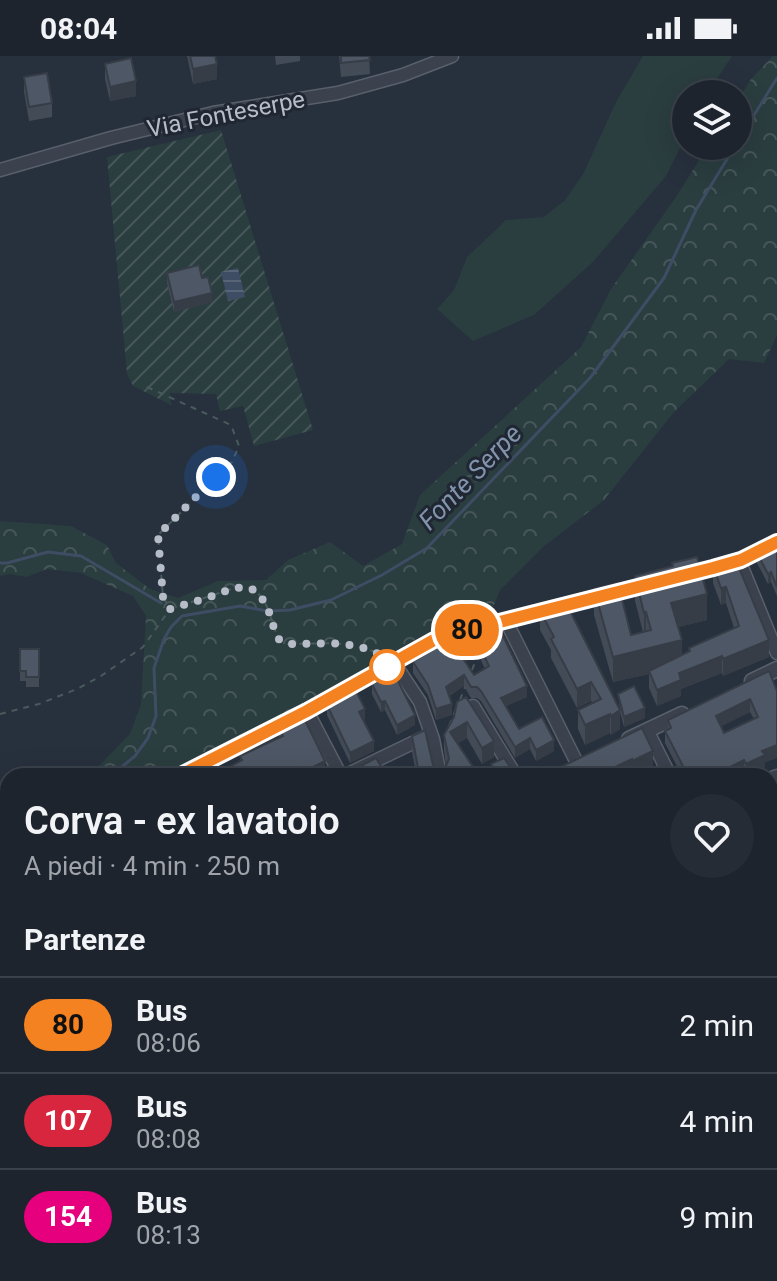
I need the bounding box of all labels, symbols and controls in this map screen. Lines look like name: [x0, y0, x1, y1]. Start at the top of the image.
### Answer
text: 08:04: [40, 11, 117, 46]
map controls: [672, 80, 752, 160]
button: layers: [672, 80, 752, 160]
street label: Via Fonteserpe: [145, 85, 307, 143]
water label: Fonte Serpe: [413, 418, 527, 536]
your location: [196, 457, 236, 497]
line badge: 80: [431, 604, 503, 656]
text: 80: [451, 613, 483, 646]
unlabelled marker: [370, 650, 404, 684]
button: heart: [670, 794, 754, 878]
text: Corva - ex lavatoio: [24, 799, 340, 843]
text: A piedi · 4 min · 250 m: [24, 851, 280, 881]
text: Partenze: [24, 922, 145, 957]
text: Bus: [136, 993, 187, 1028]
text: 80: [52, 1008, 84, 1041]
text: 2 min: [680, 1008, 754, 1043]
text: 08:06: [136, 1028, 201, 1058]
text: Bus: [136, 1089, 187, 1124]
text: 107: [44, 1104, 92, 1137]
text: 4 min: [680, 1104, 754, 1139]
text: 08:08: [136, 1124, 201, 1154]
text: Bus: [136, 1185, 187, 1220]
text: 154: [44, 1200, 92, 1233]
text: 9 min: [680, 1200, 754, 1235]
text: 08:13: [136, 1220, 201, 1250]

